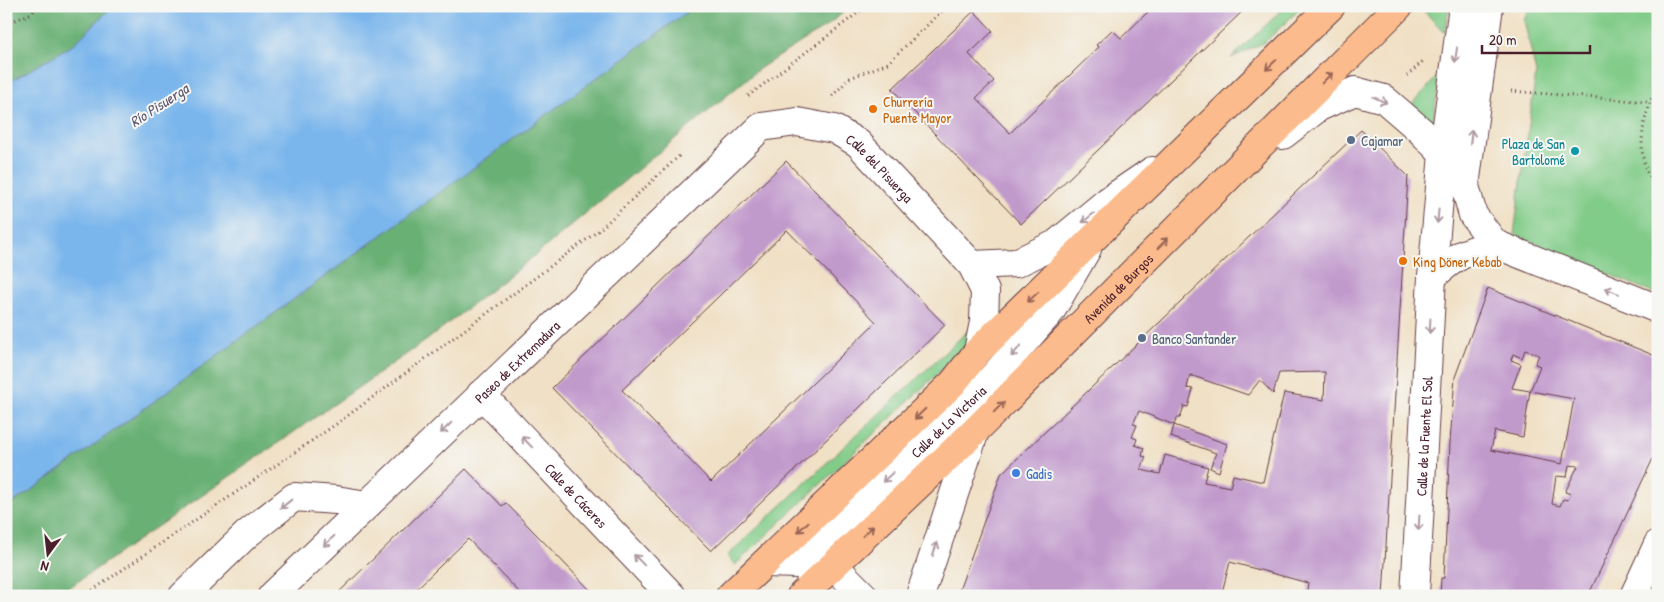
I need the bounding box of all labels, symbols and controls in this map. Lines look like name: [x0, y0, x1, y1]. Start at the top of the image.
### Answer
scale bar: [1482, 22, 1589, 54]
text: 20 m: [1489, 29, 1516, 50]
one-way arrow: [1451, 46, 1461, 62]
one-way arrow: [1264, 59, 1277, 71]
one-way arrow: [1321, 72, 1333, 84]
water label: Río Pisuerga: [125, 77, 194, 132]
place label: Churrería Puente Mayor: [883, 92, 952, 128]
one-way arrow: [1373, 95, 1388, 105]
marker: Churrería Puente Mayor: [867, 103, 879, 115]
street label: Calle del Pisuerga: [843, 129, 918, 206]
one-way arrow: [1466, 129, 1476, 145]
place label: Cajamar: [1361, 131, 1404, 151]
marker: Cajamar: [1345, 134, 1357, 146]
place label: Plaza de San Bartolomé: [1502, 134, 1565, 169]
marker: Plaza de San Bartolomé: [1569, 145, 1581, 157]
one-way arrow: [1433, 208, 1442, 224]
one-way arrow: [1082, 212, 1095, 223]
one-way arrow: [1157, 236, 1169, 249]
street label: Avenida de Burgos: [1079, 249, 1157, 327]
place label: King Döner Kebab: [1413, 252, 1502, 272]
marker: King Döner Kebab: [1397, 255, 1409, 267]
one-way arrow: [1605, 285, 1620, 294]
one-way arrow: [1026, 291, 1039, 303]
street label: Paseo de Extremadura: [470, 316, 564, 407]
one-way arrow: [1425, 317, 1434, 333]
place label: Banco Santander: [1152, 329, 1237, 348]
marker: Banco Santander: [1136, 332, 1148, 344]
one-way arrow: [1011, 344, 1022, 357]
street label: Calle de la Fuente El Sol: [1411, 375, 1436, 497]
street label: Calle de La Victoria: [906, 381, 990, 462]
one-way arrow: [992, 401, 1005, 413]
one-way arrow: [914, 408, 926, 420]
one-way arrow: [440, 422, 452, 434]
one-way arrow: [521, 436, 533, 449]
street label: Calle de Cáceres: [541, 458, 612, 532]
place label: Gadis: [1026, 464, 1052, 483]
marker: Gadis: [1010, 467, 1022, 479]
one-way arrow: [882, 471, 894, 483]
one-way arrow: [280, 498, 293, 509]
one-way arrow: [1415, 515, 1424, 531]
one-way arrow: [797, 521, 809, 533]
one-way arrow: [862, 525, 875, 537]
north arrow: [22, 530, 72, 580]
one-way arrow: [323, 535, 336, 547]
one-way arrow: [931, 542, 941, 558]
one-way arrow: [633, 554, 645, 567]
text: N: [38, 557, 51, 577]

